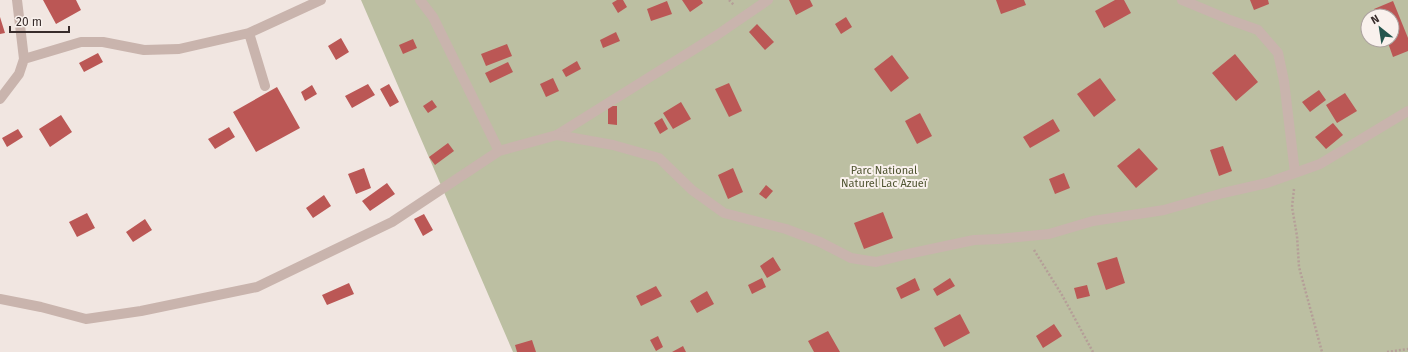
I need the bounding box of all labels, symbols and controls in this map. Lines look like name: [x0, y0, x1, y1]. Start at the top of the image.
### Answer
scale bar: [10, 8, 69, 34]
north arrow: [1360, 8, 1400, 48]
text: N: [1369, 12, 1382, 27]
text: 20 m: [16, 15, 42, 29]
park label: Parc National Naturel Lac Azueï: [841, 164, 928, 190]

